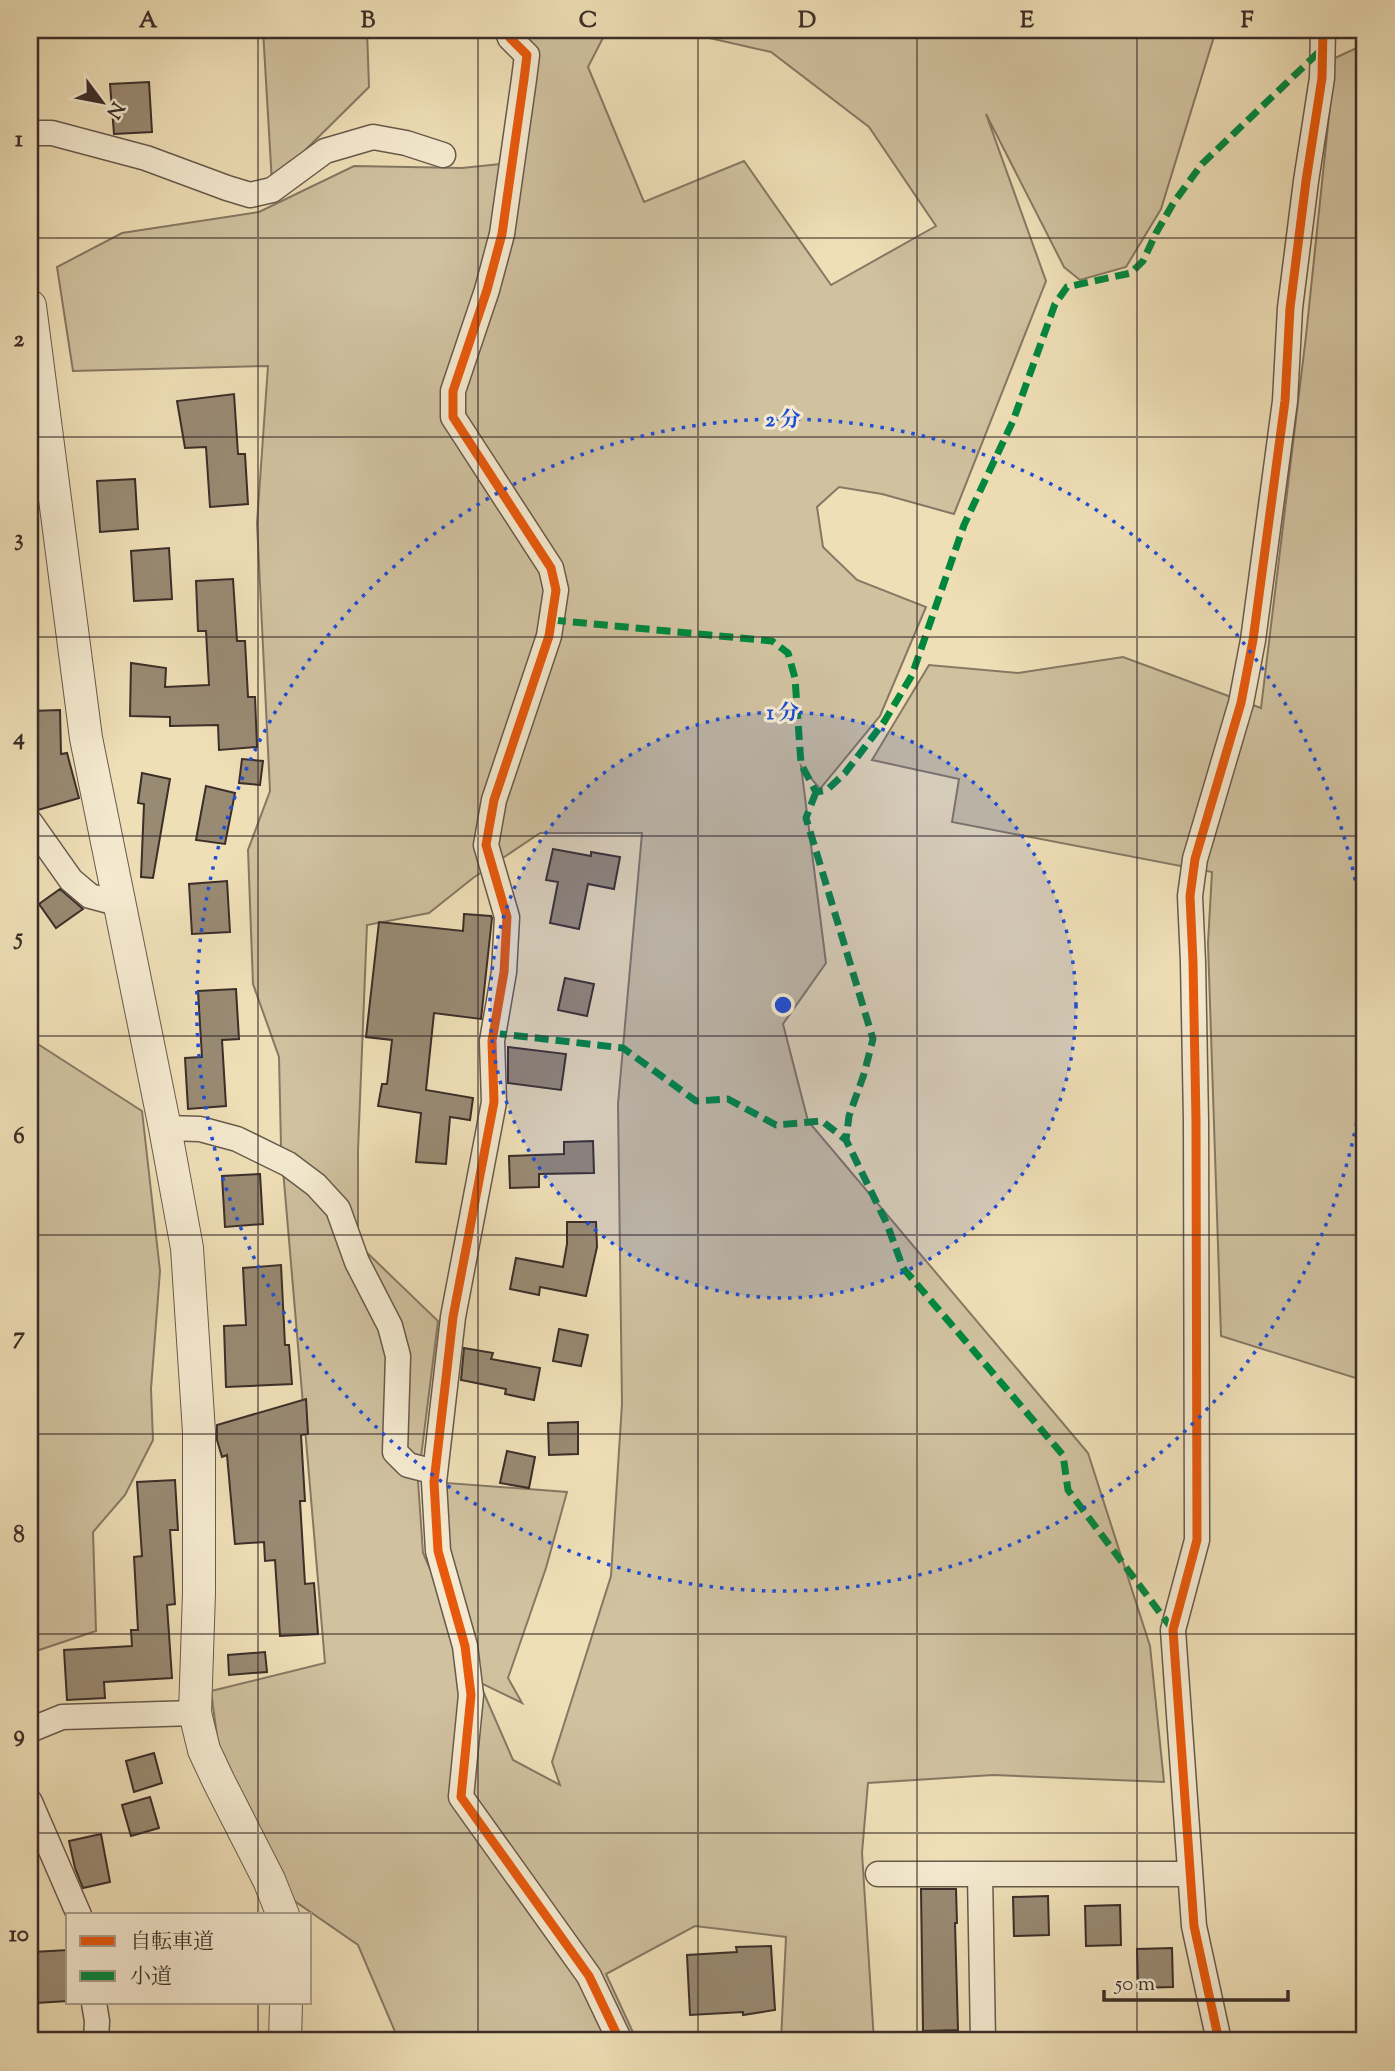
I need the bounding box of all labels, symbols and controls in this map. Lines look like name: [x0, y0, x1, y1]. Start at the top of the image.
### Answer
text: A: [139, 5, 158, 38]
text: B: [361, 5, 376, 38]
text: C: [579, 5, 597, 38]
text: D: [798, 5, 816, 38]
text: E: [1020, 5, 1034, 38]
text: F: [1241, 5, 1254, 38]
north arrow: [66, 66, 136, 136]
text: N: [99, 96, 130, 123]
text: 1: [15, 124, 23, 157]
text: 2: [14, 324, 25, 357]
text: 2 分: [765, 406, 801, 436]
text: 3: [14, 523, 24, 556]
text: 1 分: [767, 699, 799, 729]
text: 4: [12, 722, 25, 755]
text: 5: [13, 922, 23, 955]
centre of rings: [771, 993, 795, 1017]
text: 6: [13, 1121, 25, 1154]
text: 7: [13, 1321, 25, 1354]
text: 8: [13, 1520, 25, 1553]
text: 9: [13, 1719, 25, 1752]
legend: [66, 1913, 312, 2004]
text: 10: [9, 1919, 29, 1952]
text: 自転車道: [130, 1928, 214, 1958]
scale bar: [1104, 1959, 1288, 2003]
text: 小道: [130, 1963, 172, 1993]
text: 50 m: [1114, 1970, 1155, 2000]

